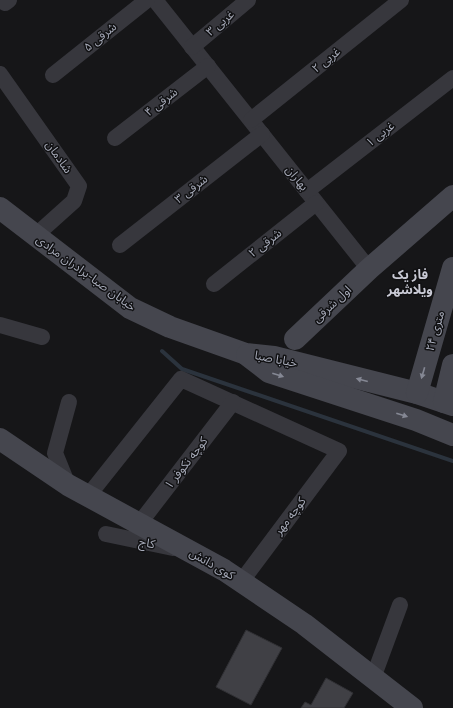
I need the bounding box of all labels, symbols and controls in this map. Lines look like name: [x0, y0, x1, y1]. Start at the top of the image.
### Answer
street label: ۳ غربی: [203, 7, 237, 39]
street label: ۵ شرقی: [81, 20, 119, 54]
street label: ۲ غربی: [309, 44, 343, 76]
street label: ۴ شرقی: [142, 85, 180, 119]
street label: ۱ غربی: [363, 118, 397, 150]
street label: شادمان: [43, 138, 75, 176]
street label: بهاران: [283, 163, 311, 193]
street label: ۳ شرقی: [172, 172, 210, 206]
street label: ۲ شرقی: [246, 226, 284, 260]
street label: خیابان صبا-برادران مرادی: [34, 232, 138, 314]
district label: فاز یک ویلاشهر: [386, 267, 433, 297]
street label: اول شرقی: [310, 283, 354, 325]
street label: ۲۴ متری: [423, 309, 447, 353]
street label: خیابا صبا: [253, 348, 299, 370]
one-way arrow: [419, 367, 425, 379]
one-way arrow: [272, 372, 284, 378]
one-way arrow: [355, 377, 367, 383]
one-way arrow: [396, 412, 408, 418]
street label: کوچه نکوفر ۱: [162, 434, 212, 492]
street label: کوچه مهر: [271, 493, 310, 539]
street label: کاج: [137, 535, 157, 554]
street label: کوی دانش: [187, 545, 238, 583]

